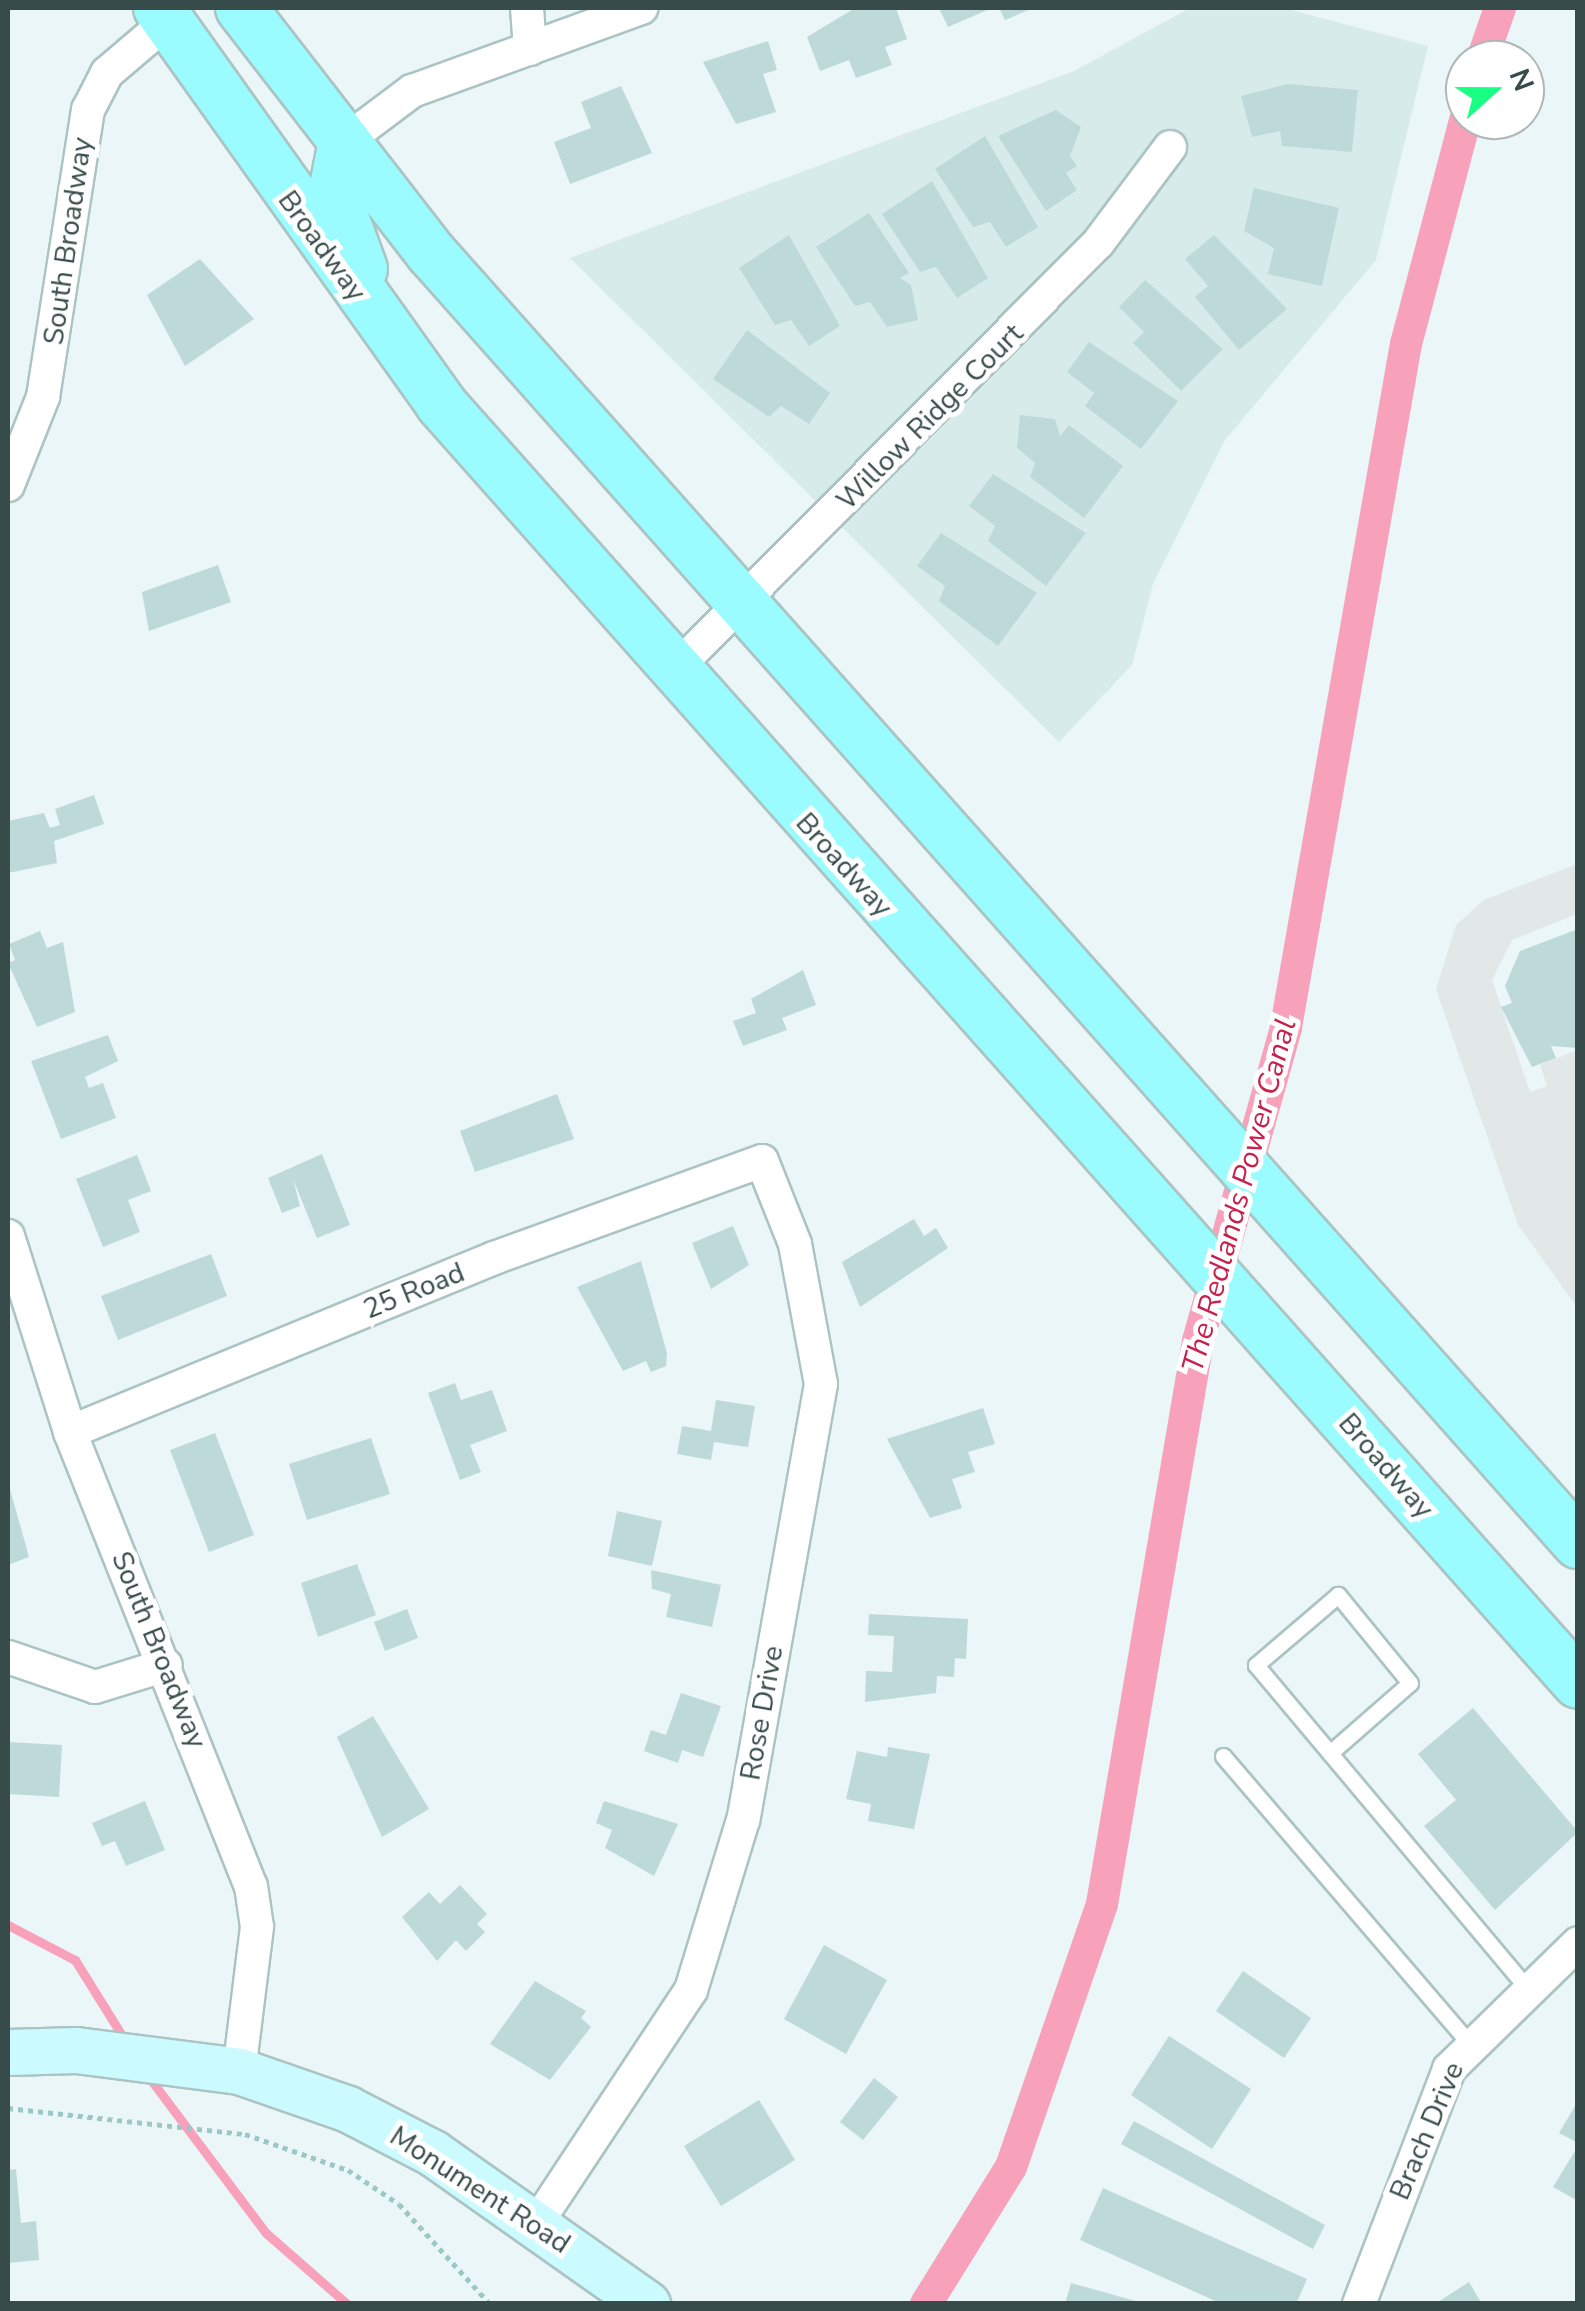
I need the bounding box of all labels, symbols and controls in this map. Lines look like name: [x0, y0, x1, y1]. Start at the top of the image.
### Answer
north arrow: [1445, 40, 1545, 140]
text: N: [1500, 63, 1543, 97]
street label: South Broadway: [37, 135, 99, 347]
street label: Broadway: [271, 184, 373, 308]
street label: Willow Ridge Court: [830, 317, 1030, 517]
street label: Broadway: [789, 806, 899, 924]
water label: The Redlands Power Canal: [1175, 1015, 1305, 1377]
street label: 25 Road: [359, 1256, 469, 1326]
street label: Broadway: [1331, 1407, 1441, 1525]
street label: South Broadway: [104, 1547, 214, 1753]
street label: Rose Drive: [734, 1643, 790, 1783]
street label: Brach Drive: [1383, 2057, 1471, 2205]
street label: Monument Road: [384, 2119, 576, 2261]

